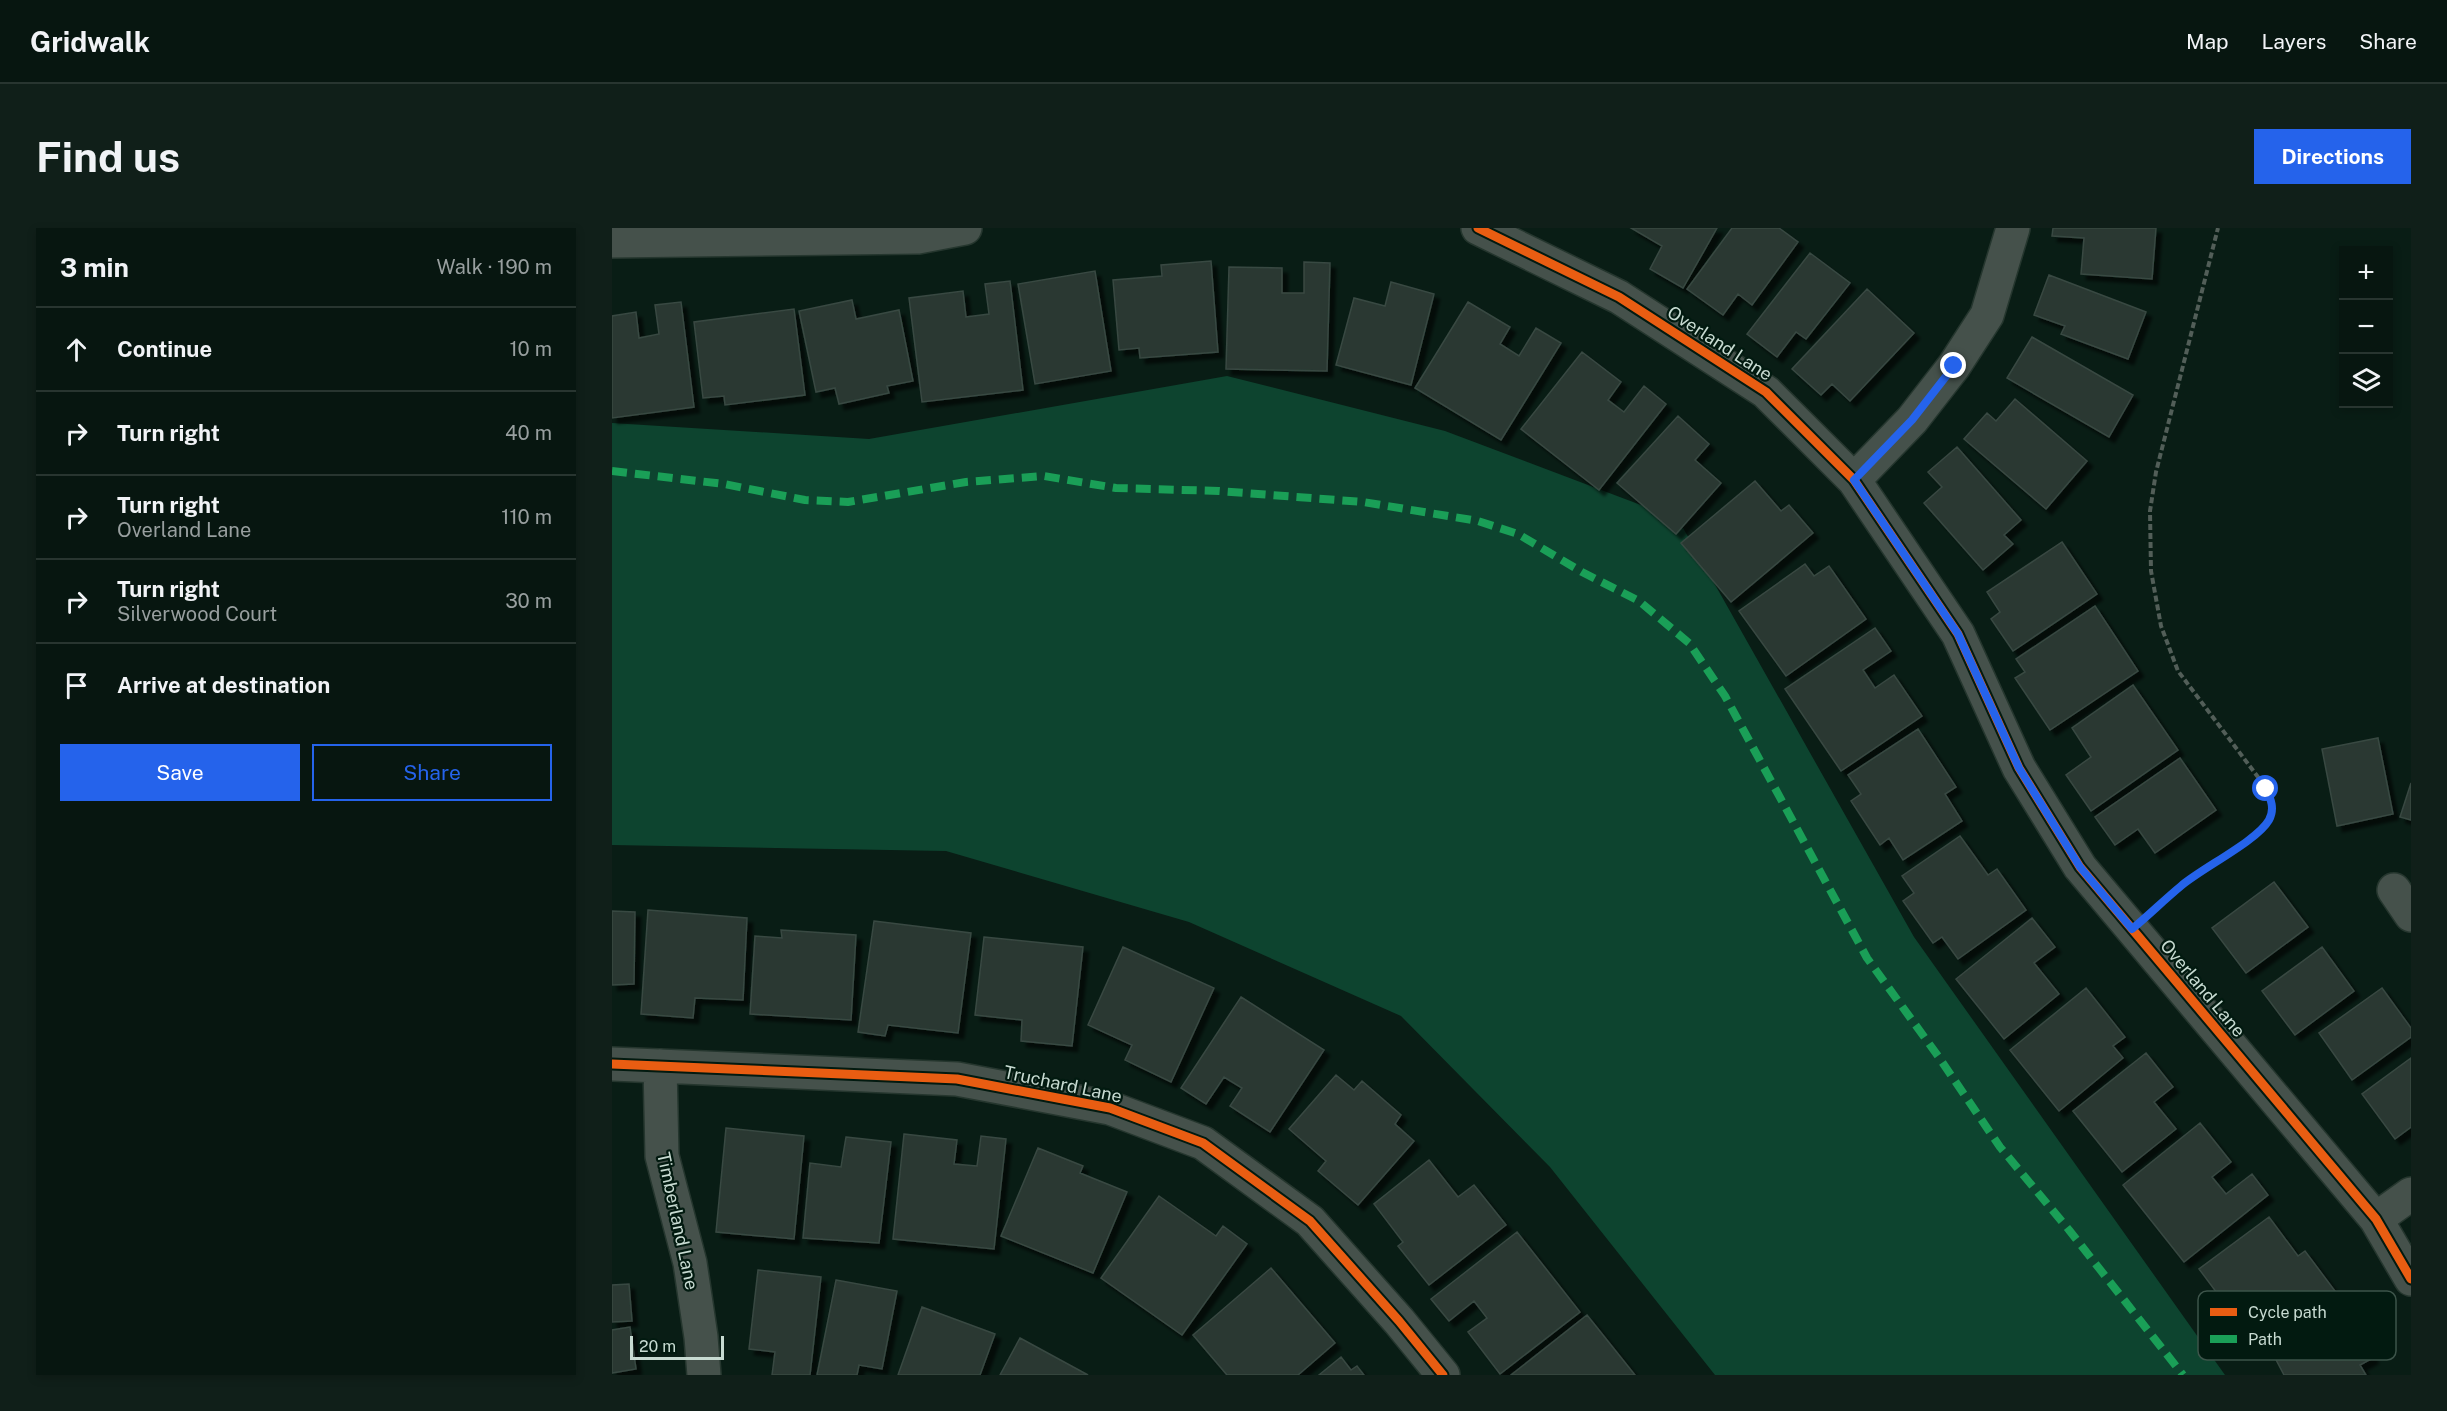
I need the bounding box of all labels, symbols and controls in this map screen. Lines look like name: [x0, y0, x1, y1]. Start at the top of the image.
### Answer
text: Gridwalk: [30, 25, 150, 58]
text: Map: [2186, 29, 2229, 54]
text: Layers: [2262, 29, 2326, 54]
text: Share: [2359, 29, 2417, 54]
button: Directions: [2254, 129, 2411, 184]
text: Find us: [36, 132, 180, 181]
map controls: [2339, 246, 2393, 408]
button: +: [2339, 246, 2393, 300]
text: 3 min: [60, 252, 129, 283]
text: Walk · 190 m: [436, 255, 552, 279]
button: −: [2339, 300, 2393, 354]
street label: Overland Lane: [1664, 301, 1776, 385]
icon: ahead: [60, 333, 93, 366]
text: Continue: [117, 336, 212, 362]
text: 10 m: [509, 337, 552, 361]
route end: [1940, 352, 1966, 378]
button: layers: [2339, 354, 2393, 408]
icon: right: [60, 417, 93, 450]
text: Turn right: [117, 420, 220, 446]
text: 40 m: [505, 421, 552, 445]
text: Turn right: [117, 492, 220, 518]
icon: right: [60, 501, 93, 534]
text: 110 m: [501, 505, 552, 529]
text: Overland Lane: [117, 518, 251, 542]
text: Turn right: [117, 576, 220, 602]
icon: right: [60, 585, 93, 618]
text: 30 m: [505, 589, 552, 613]
text: Silverwood Court: [117, 602, 277, 626]
icon: arrive: [60, 669, 93, 702]
text: Arrive at destination: [117, 672, 330, 698]
button: Save: [60, 744, 300, 801]
button: Share: [312, 744, 552, 801]
route start: [2252, 775, 2278, 801]
street label: Overland Lane: [2156, 935, 2250, 1041]
street label: Truchard Lane: [1002, 1061, 1124, 1107]
street label: Timberland Lane: [653, 1150, 703, 1292]
legend: [2198, 1291, 2396, 1360]
text: Cycle path: [2248, 1303, 2327, 1322]
text: Path: [2248, 1330, 2282, 1349]
scale bar: [630, 1333, 724, 1360]
text: 20 m: [639, 1337, 676, 1356]

